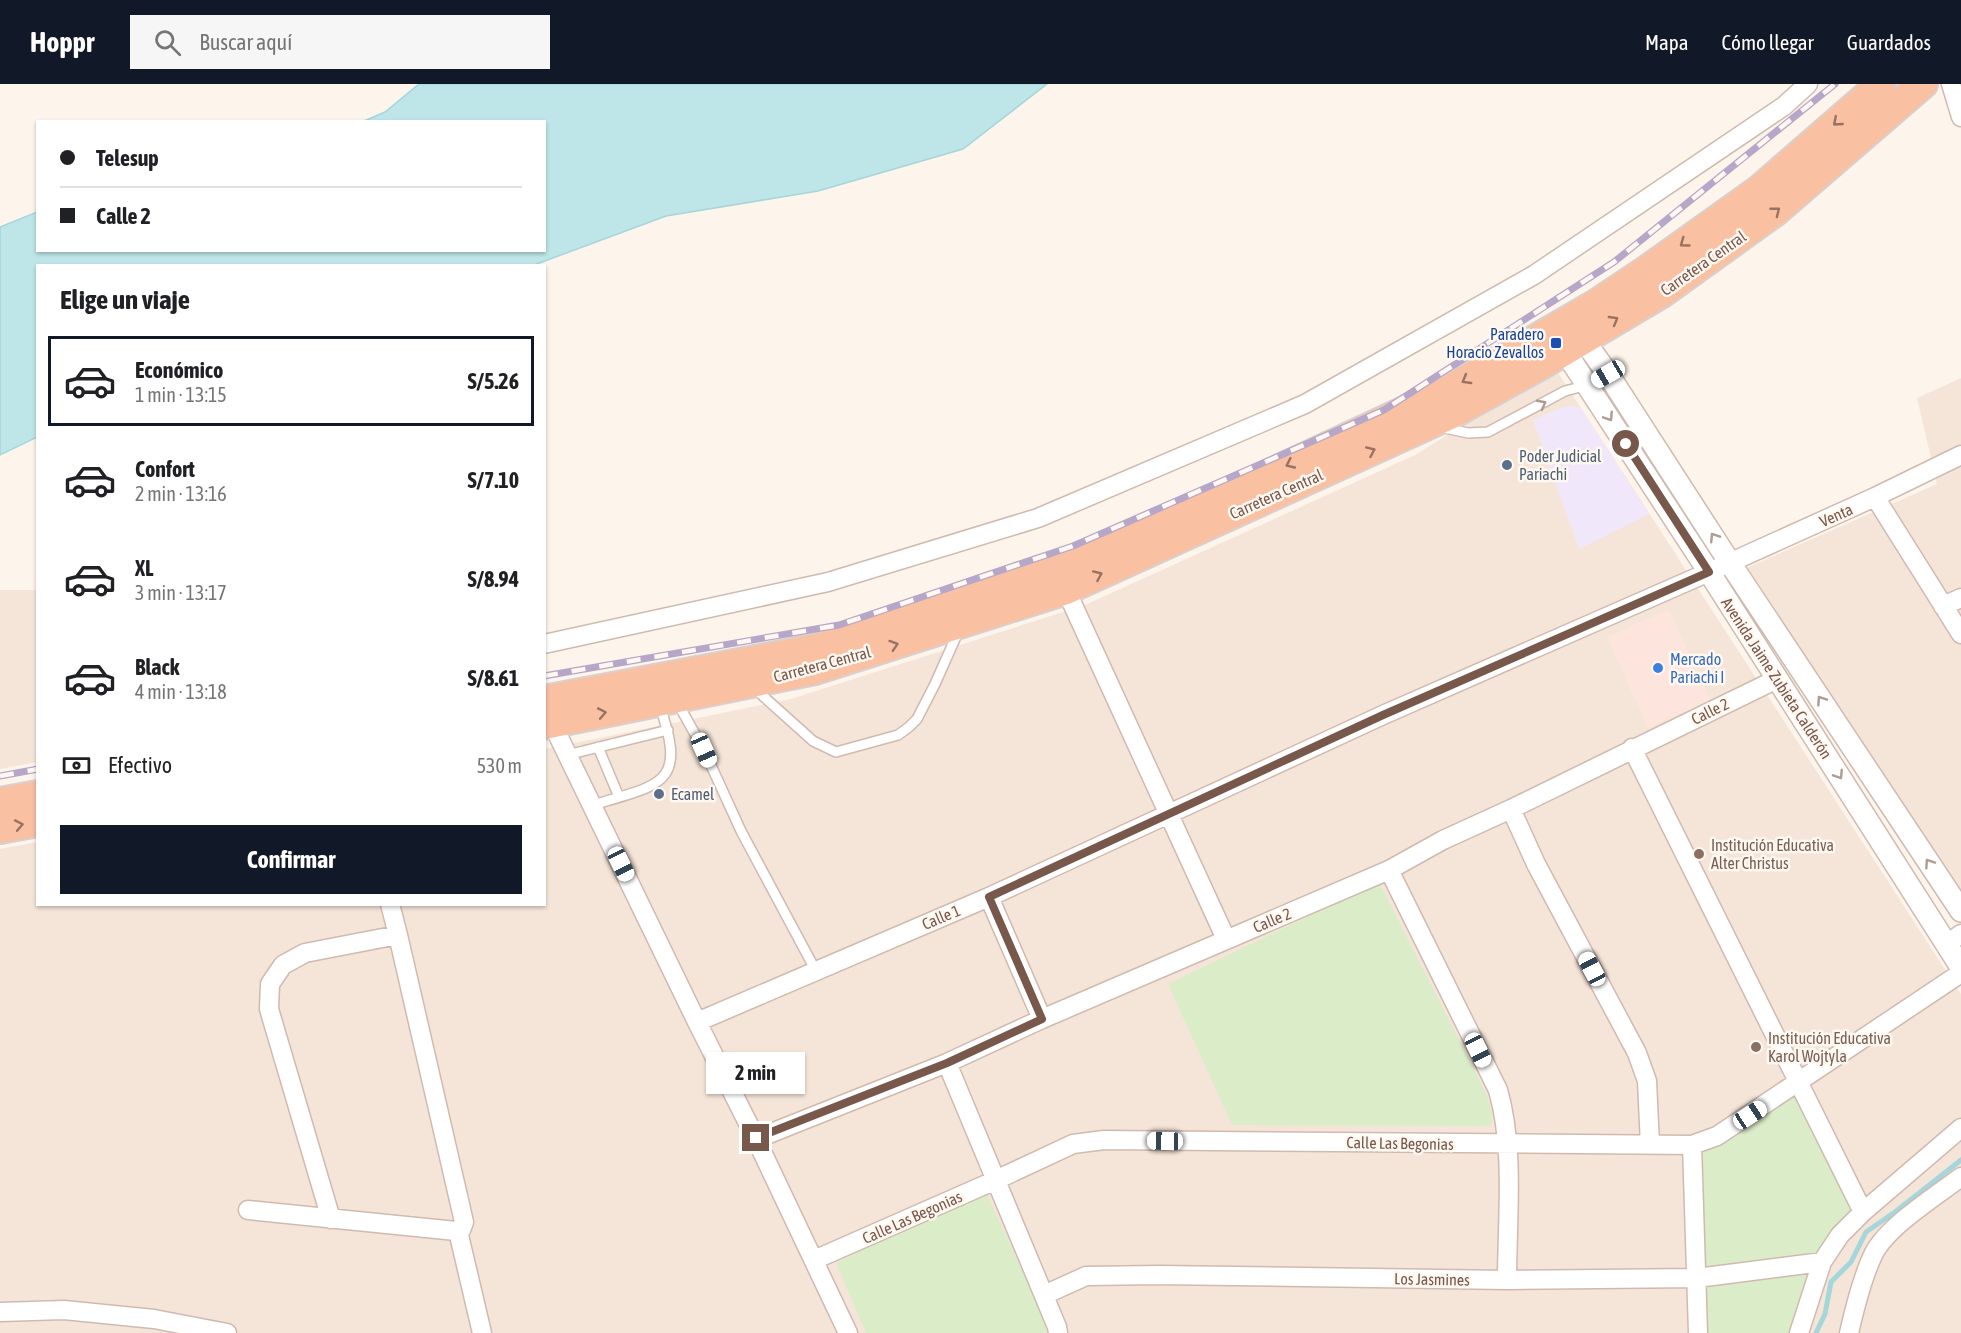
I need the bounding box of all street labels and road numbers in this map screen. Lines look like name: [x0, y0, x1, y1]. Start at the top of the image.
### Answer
street label: Carretera Central: [1657, 227, 1750, 299]
street label: Carretera Central: [1227, 465, 1326, 523]
street label: Venta: [1817, 500, 1855, 530]
street label: Avenida Jaime Zubieta Calderón: [1718, 594, 1836, 762]
street label: Carretera Central: [771, 642, 873, 686]
street label: Calle 2: [1688, 694, 1732, 728]
street label: Calle 1: [919, 901, 963, 933]
street label: Calle 2: [1250, 904, 1294, 936]
street label: Calle Las Begonias: [1346, 1133, 1454, 1154]
street label: Calle Las Begonias: [859, 1187, 965, 1248]
street label: Los Jasmines: [1394, 1269, 1470, 1289]

